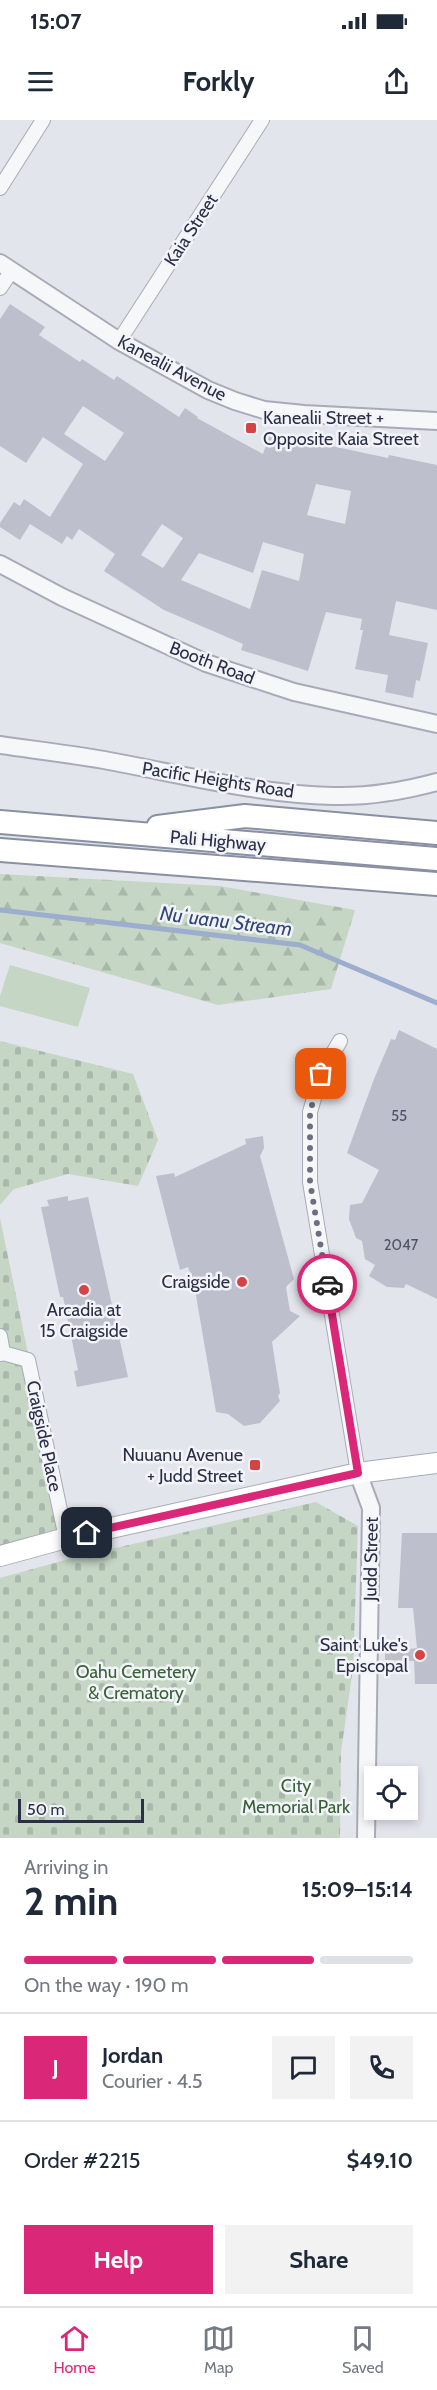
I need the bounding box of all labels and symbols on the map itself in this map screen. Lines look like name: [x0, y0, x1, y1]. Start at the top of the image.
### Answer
street label: Kaia Street: [160, 190, 222, 270]
street label: Kanealii Avenue: [114, 330, 230, 406]
place label: Kanealii Street + Opposite Kaia Street: [263, 407, 419, 450]
marker: Kanealii Street + Opposite Kaia Street: [244, 421, 258, 435]
street label: Booth Road: [166, 637, 258, 689]
street label: Pacific Heights Road: [141, 757, 295, 803]
street label: Pali Highway: [169, 826, 267, 856]
water label: Nuʻuanu Stream: [159, 901, 293, 941]
pin: [295, 1048, 346, 1099]
house number: 55: [391, 1107, 407, 1125]
house number: 2047: [384, 1236, 419, 1254]
courier: [297, 1254, 357, 1314]
place label: Craigside: [162, 1271, 230, 1293]
marker: Craigside: [235, 1275, 249, 1289]
marker: Arcadia at 15 Craigside: [77, 1283, 91, 1297]
place label: Arcadia at 15 Craigside: [40, 1299, 128, 1342]
street label: Craigside Place: [22, 1379, 66, 1493]
place label: Nuuanu Avenue + Judd Street: [122, 1444, 243, 1487]
marker: Nuuanu Avenue + Judd Street: [248, 1458, 262, 1472]
pin: [61, 1507, 112, 1558]
street label: Judd Street: [359, 1517, 383, 1602]
place label: Saint Luke's Episcopal: [320, 1634, 409, 1677]
marker: Saint Luke's Episcopal: [413, 1648, 427, 1662]
park label: Oahu Cemetery & Crematory: [76, 1661, 196, 1704]
park label: City Memorial Park: [242, 1775, 351, 1818]
scale bar: [18, 1796, 144, 1824]

